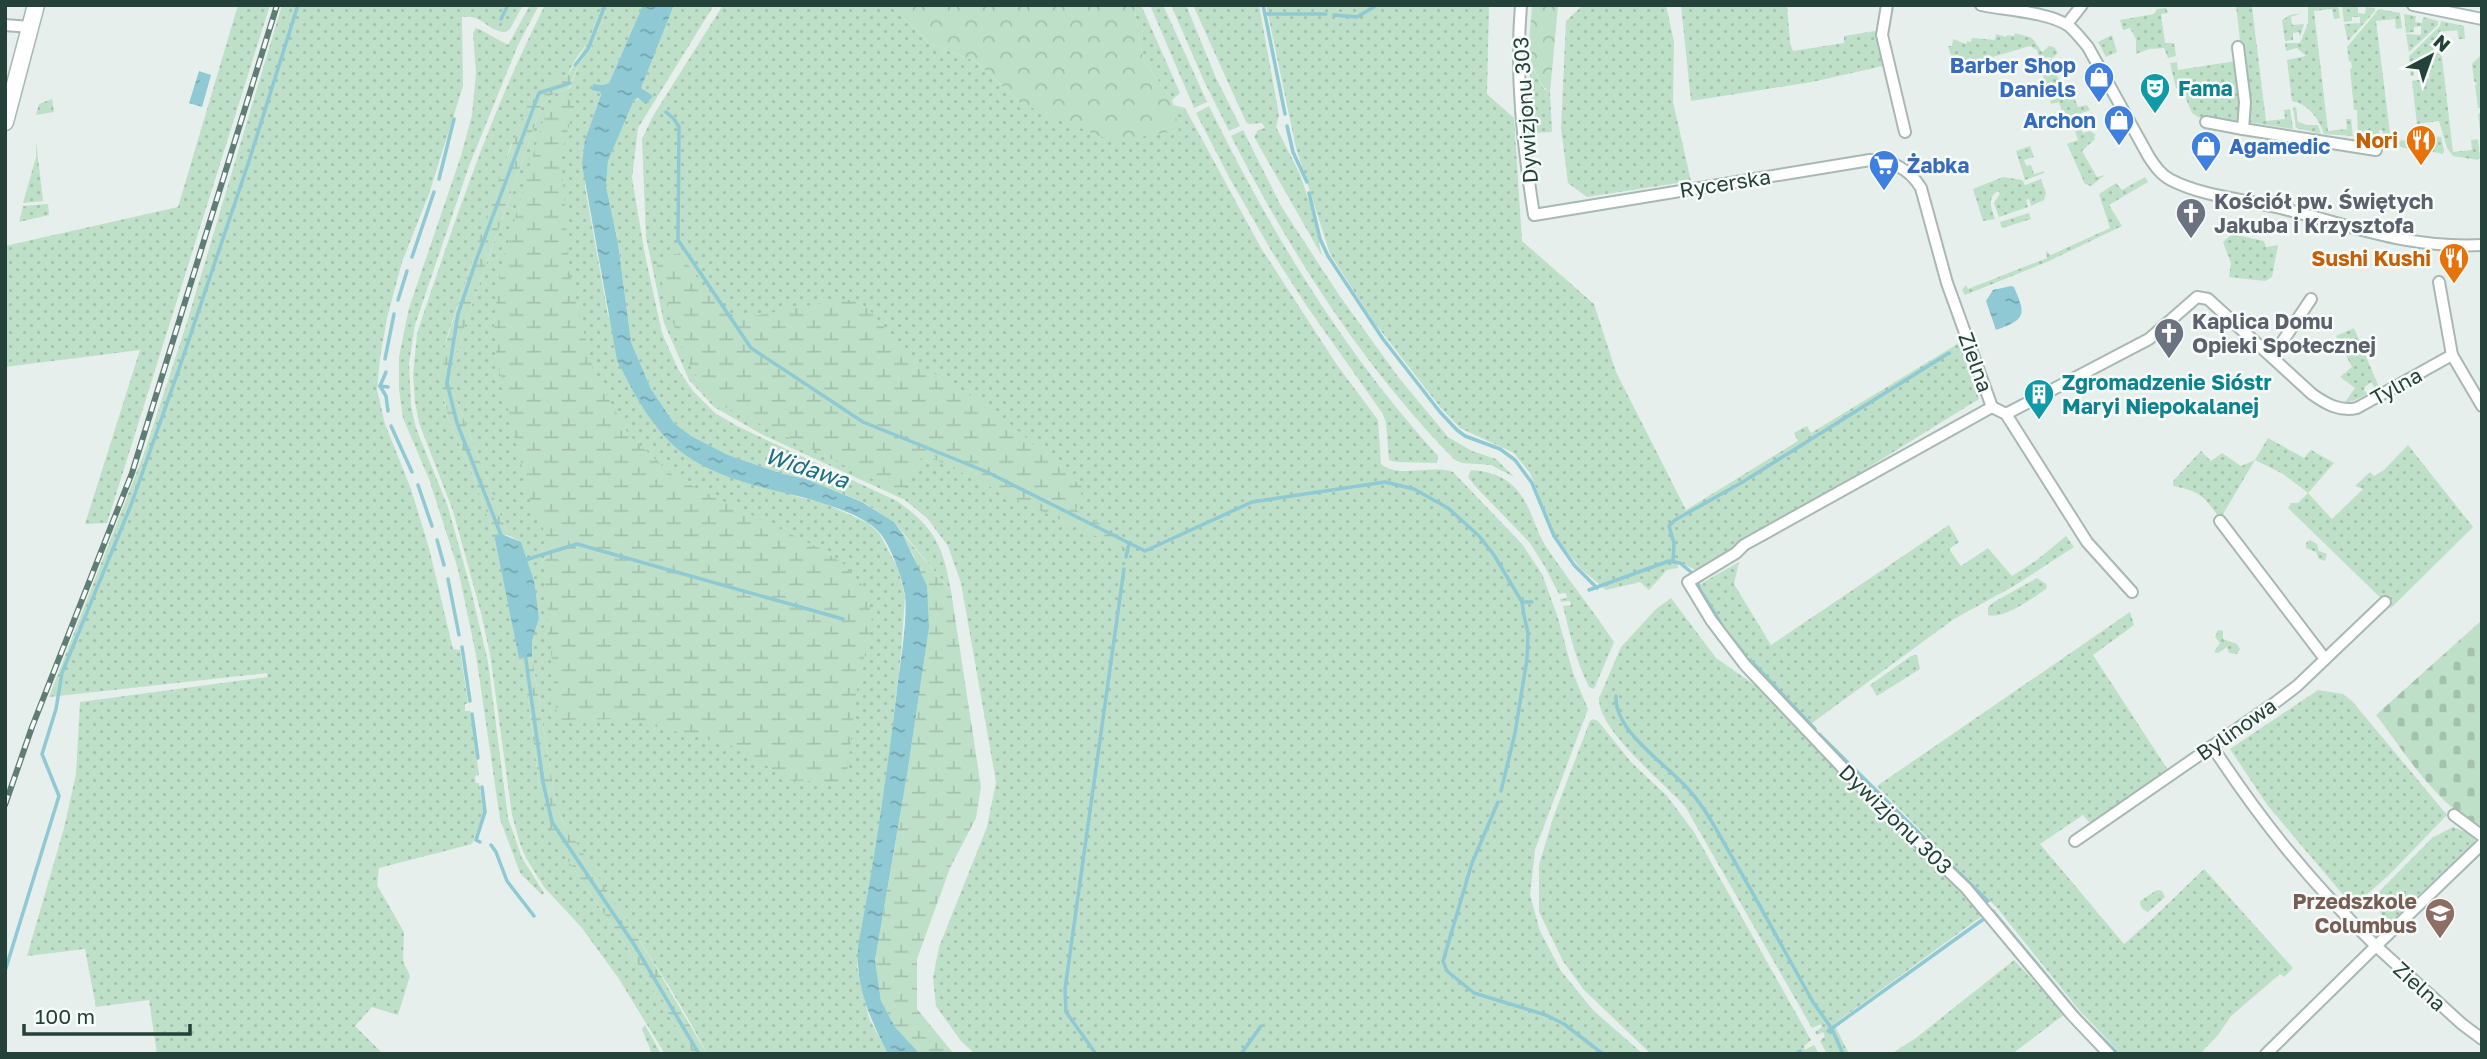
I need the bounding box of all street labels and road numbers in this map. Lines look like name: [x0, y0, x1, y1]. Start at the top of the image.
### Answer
street label: Dywizjonu 303: [1507, 36, 1543, 184]
street label: Rycerska: [1677, 163, 1773, 203]
street label: Zielna: [1953, 328, 1999, 396]
street label: Tylna: [2366, 361, 2426, 411]
street label: Bylinowa: [2191, 692, 2281, 766]
street label: Dywizjonu 303: [1834, 759, 1958, 879]
street label: Zielna: [2388, 956, 2452, 1016]

